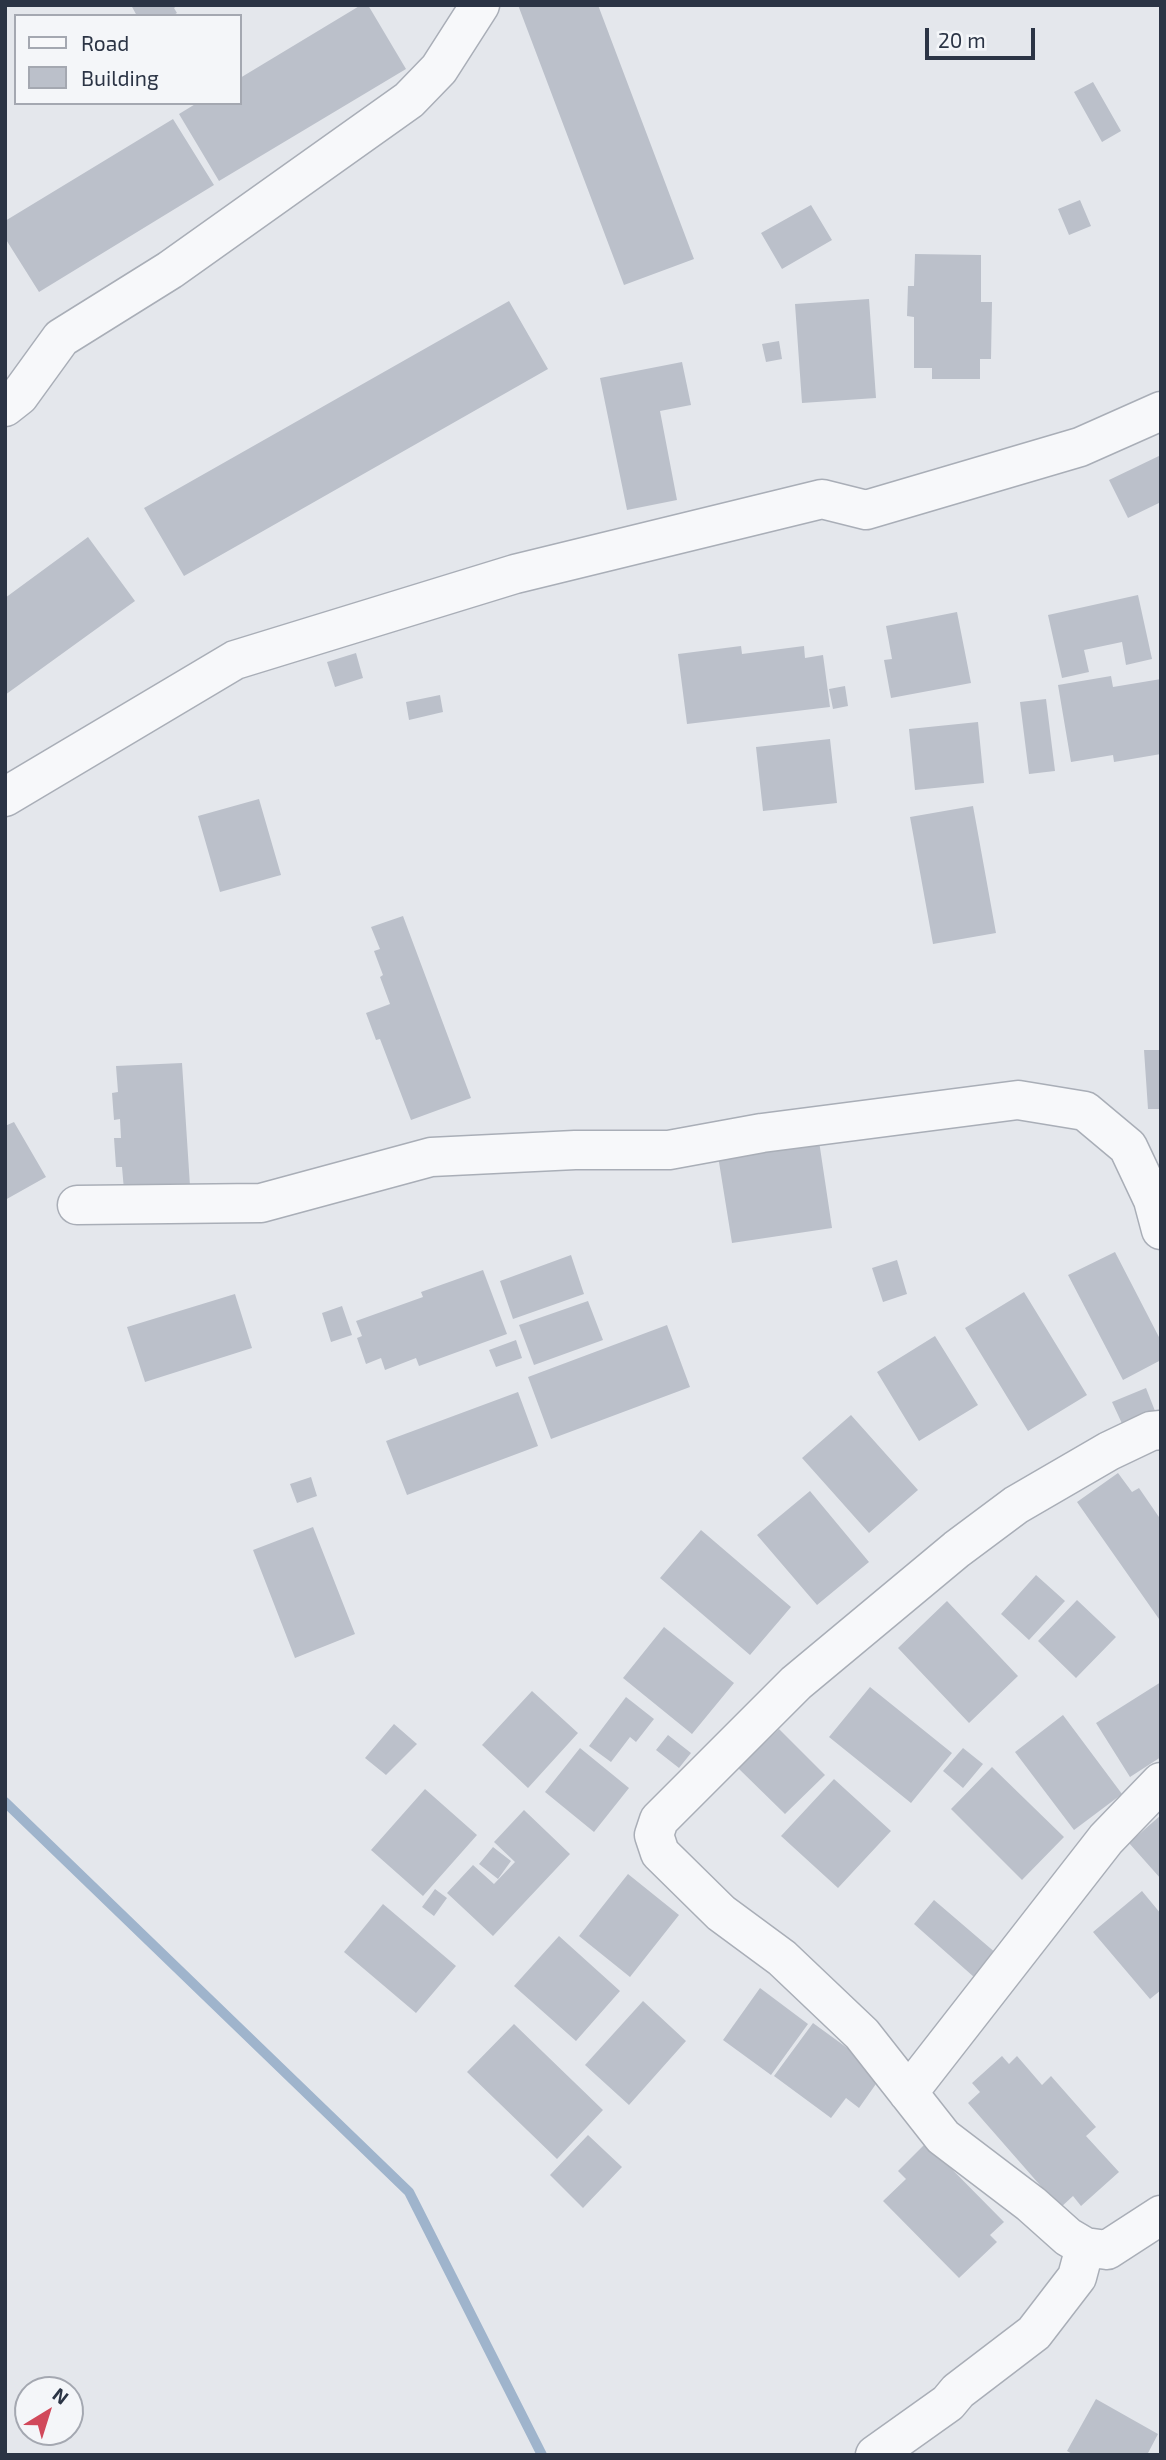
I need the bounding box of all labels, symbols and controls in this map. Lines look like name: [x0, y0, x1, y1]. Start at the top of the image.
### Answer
legend: [14, 14, 242, 105]
scale bar: [928, 14, 1038, 58]
text: 20 m: [938, 27, 986, 52]
text: Road: [81, 30, 129, 55]
text: Building: [81, 65, 159, 90]
north arrow: [14, 2376, 84, 2446]
text: N: [49, 2382, 73, 2409]

